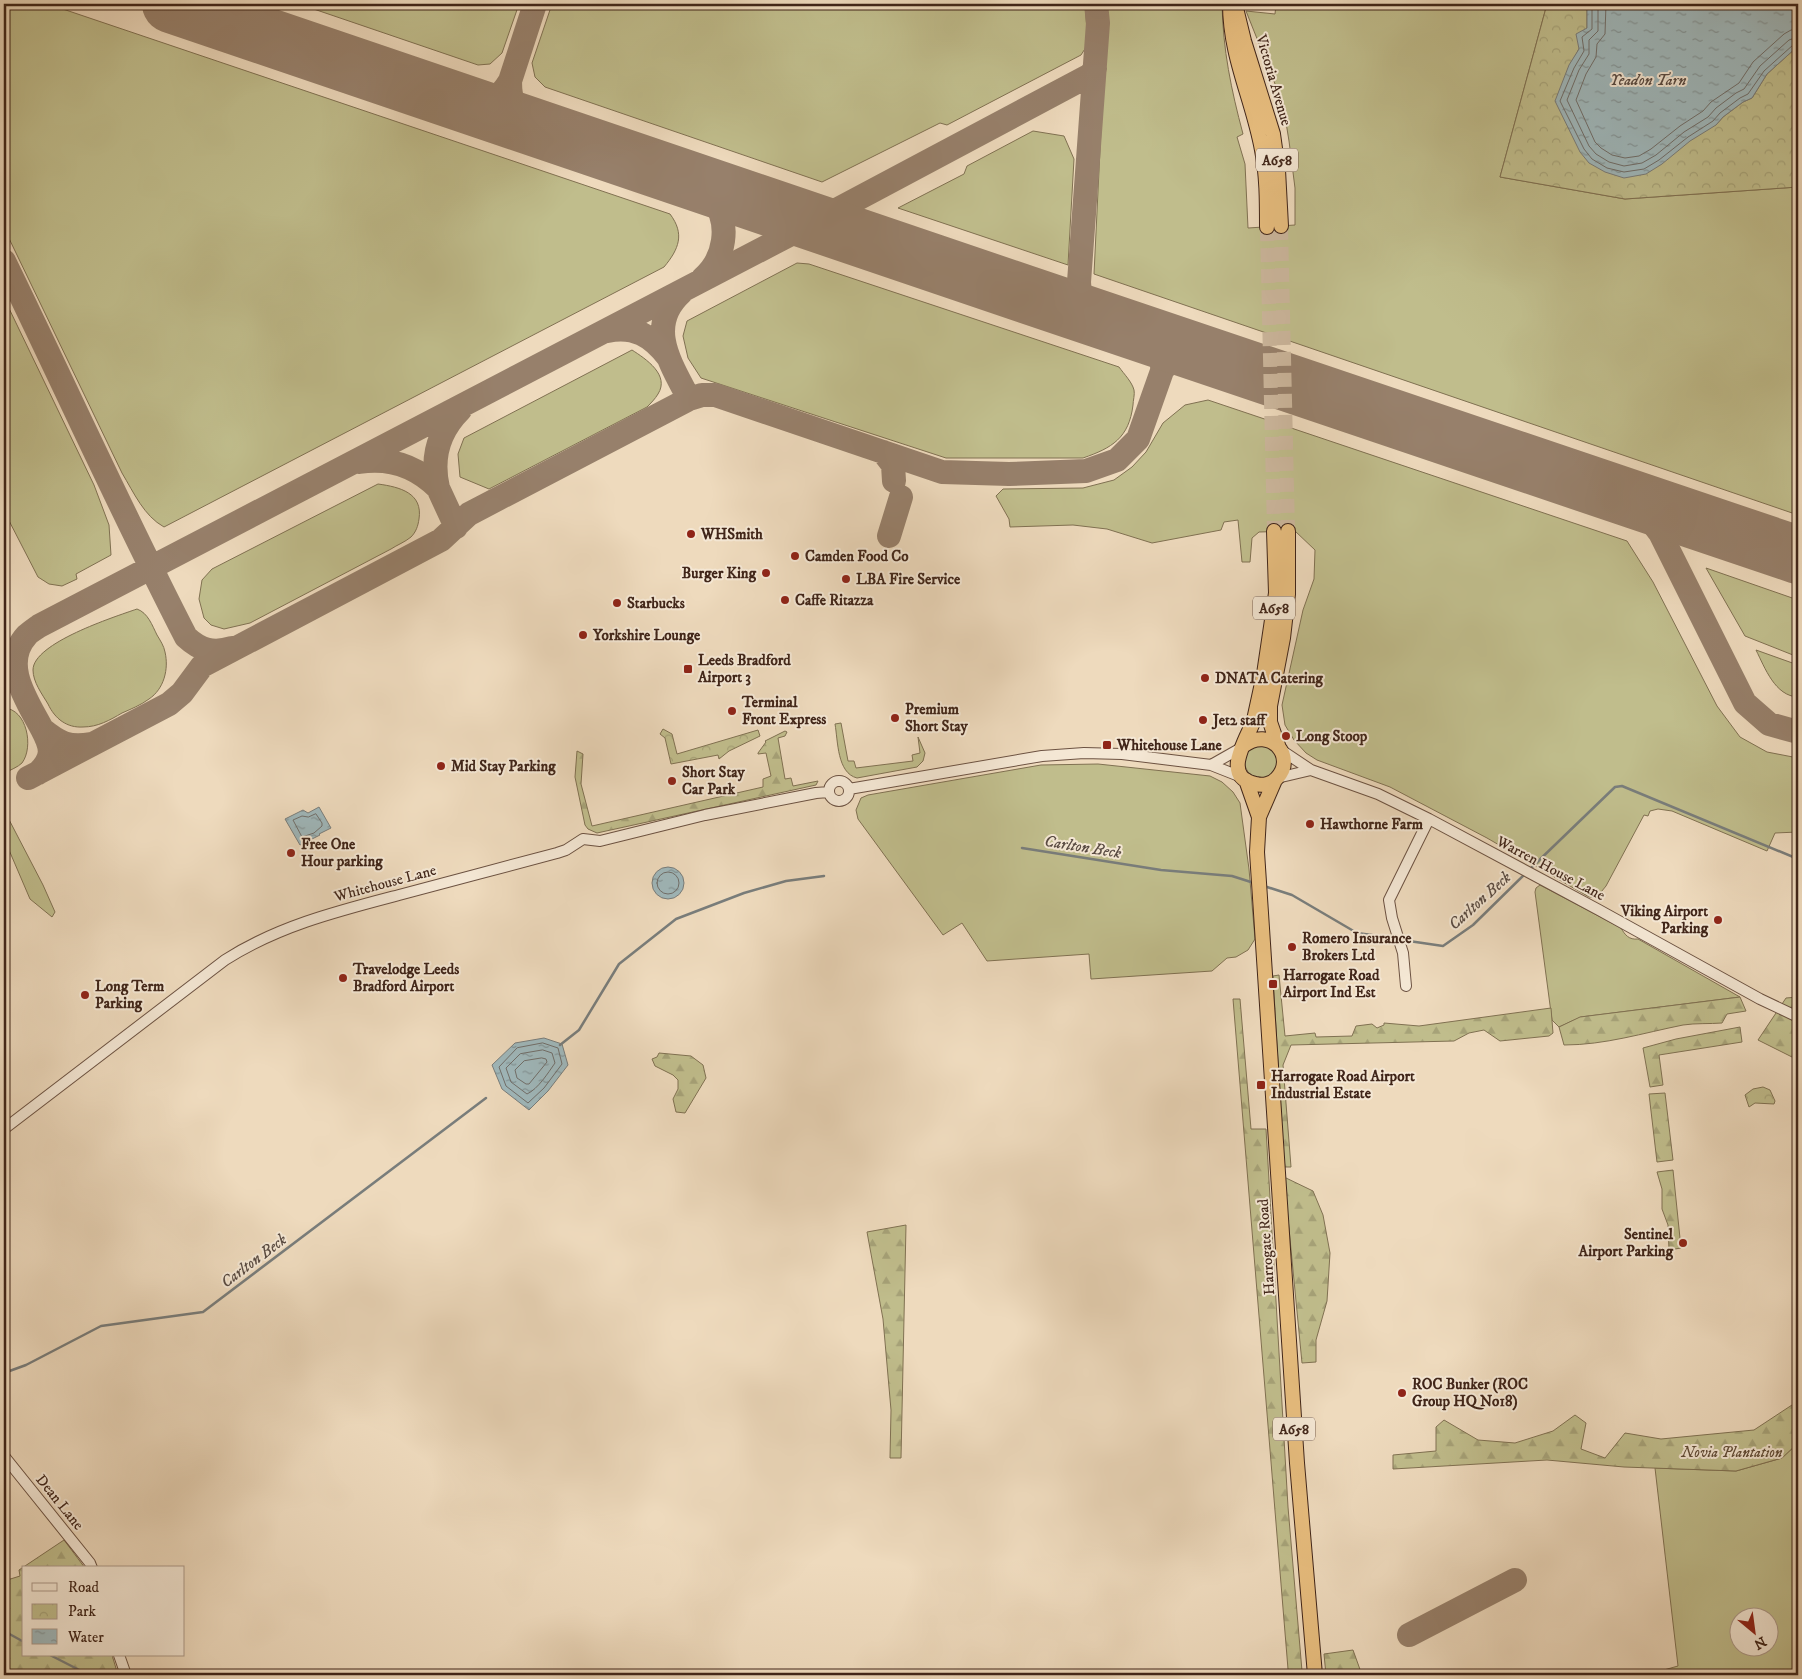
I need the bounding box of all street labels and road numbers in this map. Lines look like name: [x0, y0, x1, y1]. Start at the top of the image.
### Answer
street label: Victoria Avenue: [1251, 31, 1296, 128]
road number: A658: [1256, 148, 1298, 172]
road number: A658: [1253, 596, 1295, 620]
street label: Warren House Lane: [1492, 831, 1608, 905]
street label: Whitehouse Lane: [331, 861, 438, 906]
street label: Harrogate Road: [1254, 1198, 1279, 1296]
road number: A658: [1273, 1418, 1315, 1440]
street label: Dean Lane: [31, 1471, 88, 1534]

